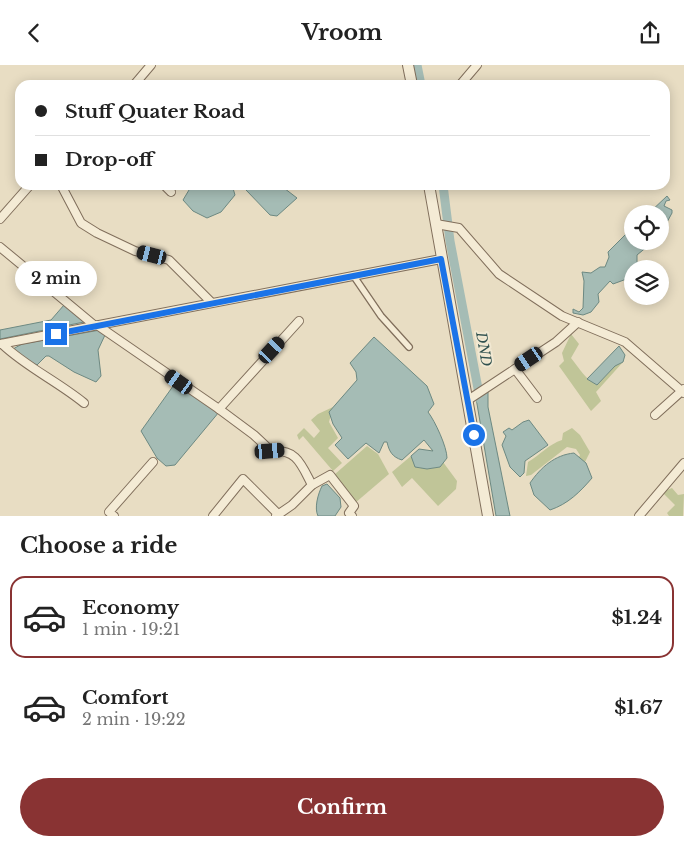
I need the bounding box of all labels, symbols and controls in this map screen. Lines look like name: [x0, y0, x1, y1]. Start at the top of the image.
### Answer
icon: back: [20, 19, 48, 47]
text: Vroom: [302, 19, 382, 46]
icon: share: [636, 19, 664, 47]
text: Stuff Quater Road: [65, 100, 245, 123]
text: Drop-off: [65, 148, 154, 171]
map controls: [624, 205, 669, 305]
button: locate: [624, 205, 669, 250]
car: [135, 244, 168, 266]
button: layers: [624, 260, 669, 305]
callout: 2 min: [15, 261, 97, 297]
text: 2 min: [31, 268, 81, 288]
route end: [45, 323, 67, 345]
water label: DND: [472, 329, 496, 368]
car: [256, 334, 287, 366]
car: [512, 344, 545, 374]
car: [162, 367, 195, 397]
route start: [463, 424, 485, 446]
car: [254, 442, 285, 460]
text: Choose a ride: [20, 532, 177, 559]
icon: car: [22, 595, 67, 640]
text: Economy: [82, 596, 179, 619]
text: $1.24: [612, 606, 662, 629]
text: 1 min · 19:21: [82, 619, 180, 639]
icon: car: [22, 685, 67, 730]
text: Comfort: [82, 686, 169, 709]
text: $1.67: [614, 696, 662, 719]
text: 2 min · 19:22: [82, 709, 186, 729]
button: Confirm: [20, 778, 664, 836]

